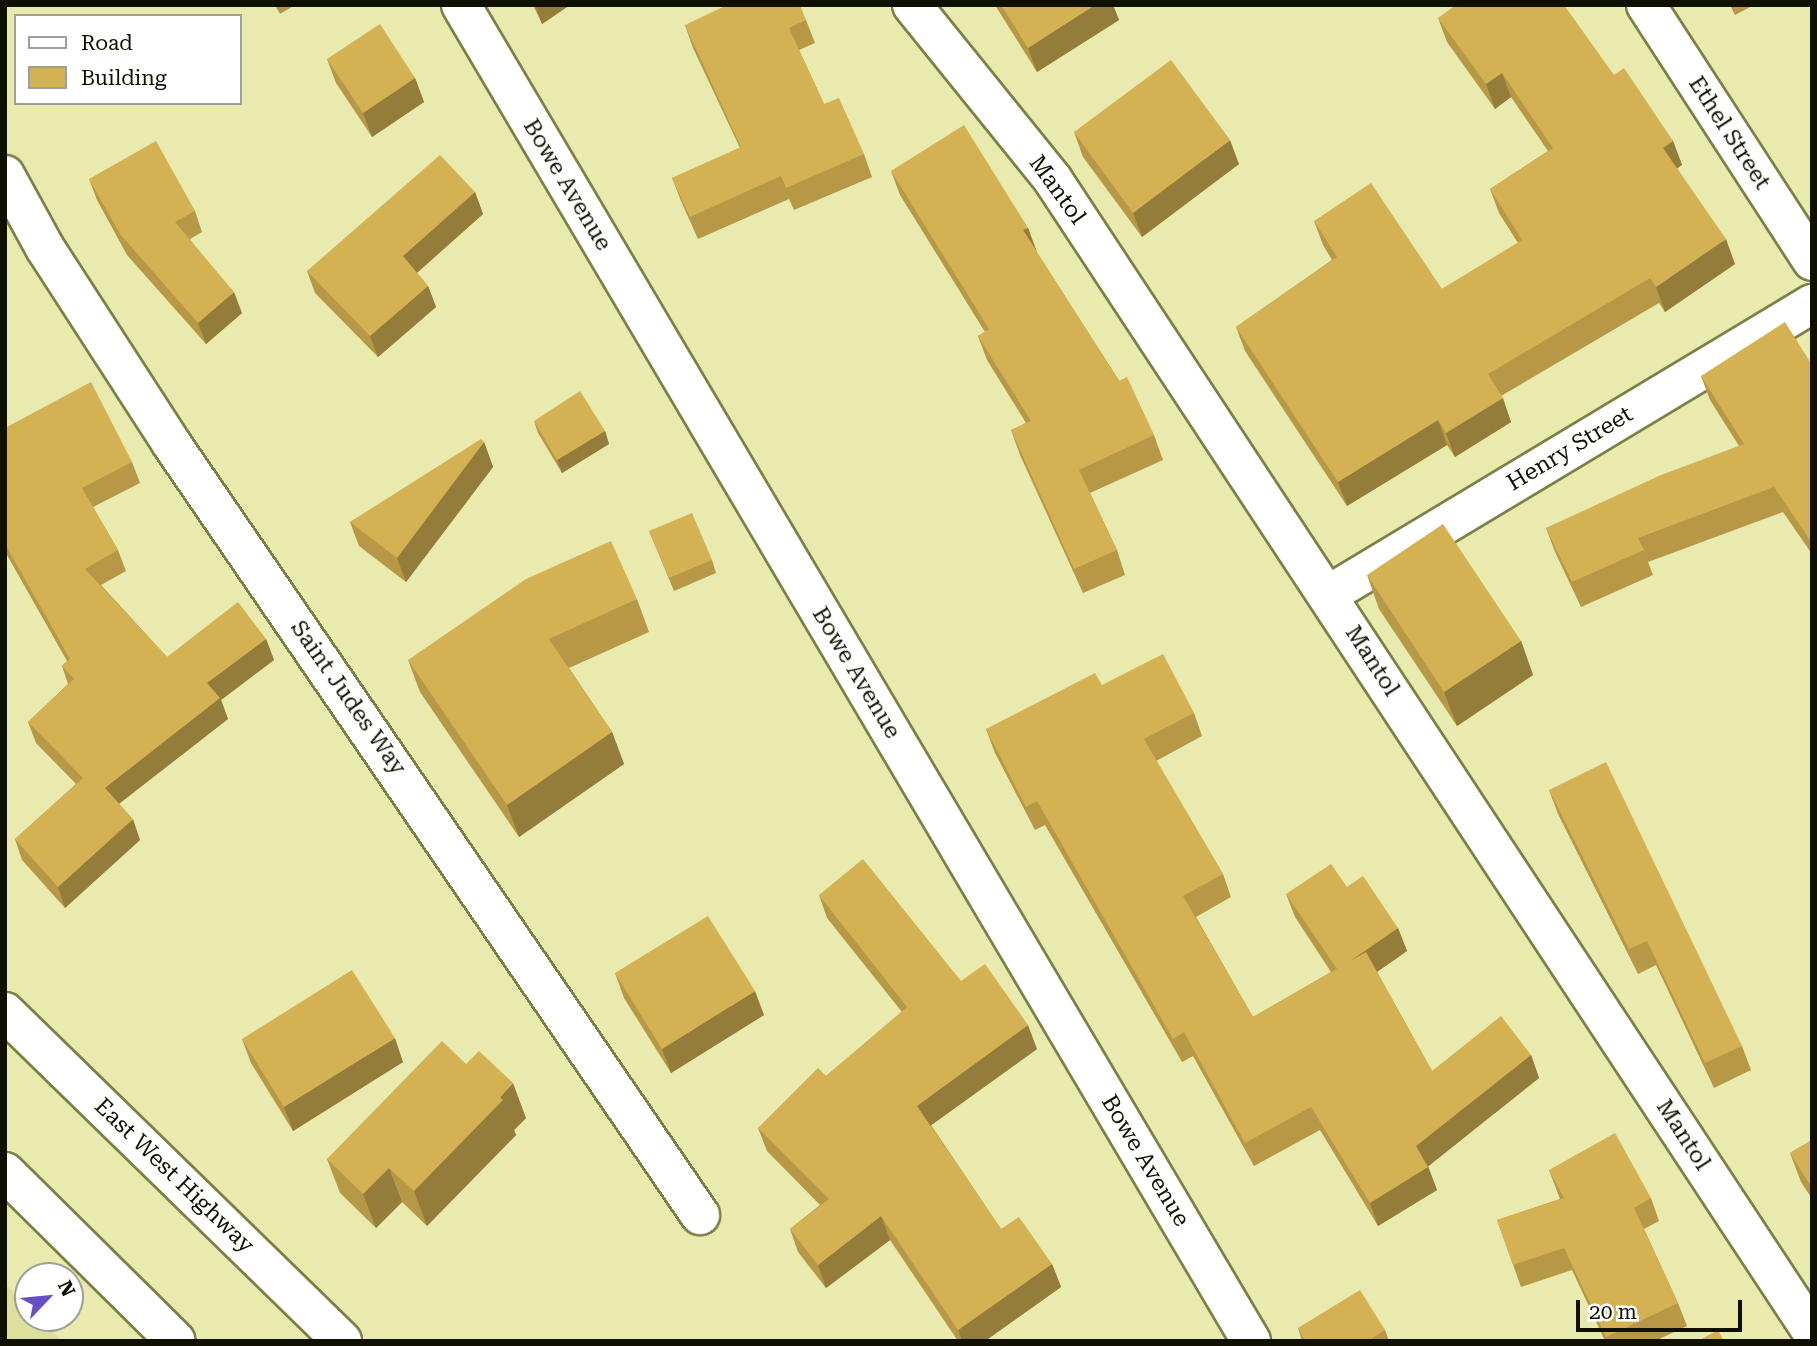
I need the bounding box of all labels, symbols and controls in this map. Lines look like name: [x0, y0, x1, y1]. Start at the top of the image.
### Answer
legend: [14, 14, 242, 105]
text: Road: [81, 31, 133, 55]
text: Building: [81, 66, 167, 90]
street label: Ethel Street: [1682, 71, 1776, 195]
street label: Bowe Avenue: [517, 114, 617, 256]
street label: Mantol: [1023, 150, 1091, 230]
street label: Henry Street: [1502, 401, 1638, 497]
street label: Bowe Avenue: [806, 602, 906, 744]
street label: Saint Judes Way: [284, 615, 412, 781]
street label: Mantol: [1339, 621, 1405, 701]
street label: Bowe Avenue: [1095, 1090, 1195, 1232]
street label: East West Highway: [88, 1093, 260, 1259]
street label: Mantol: [1650, 1095, 1716, 1175]
north arrow: [14, 1262, 84, 1332]
text: N: [53, 1277, 80, 1300]
scale bar: [1579, 1286, 1745, 1330]
text: 20 m: [1589, 1300, 1637, 1324]

